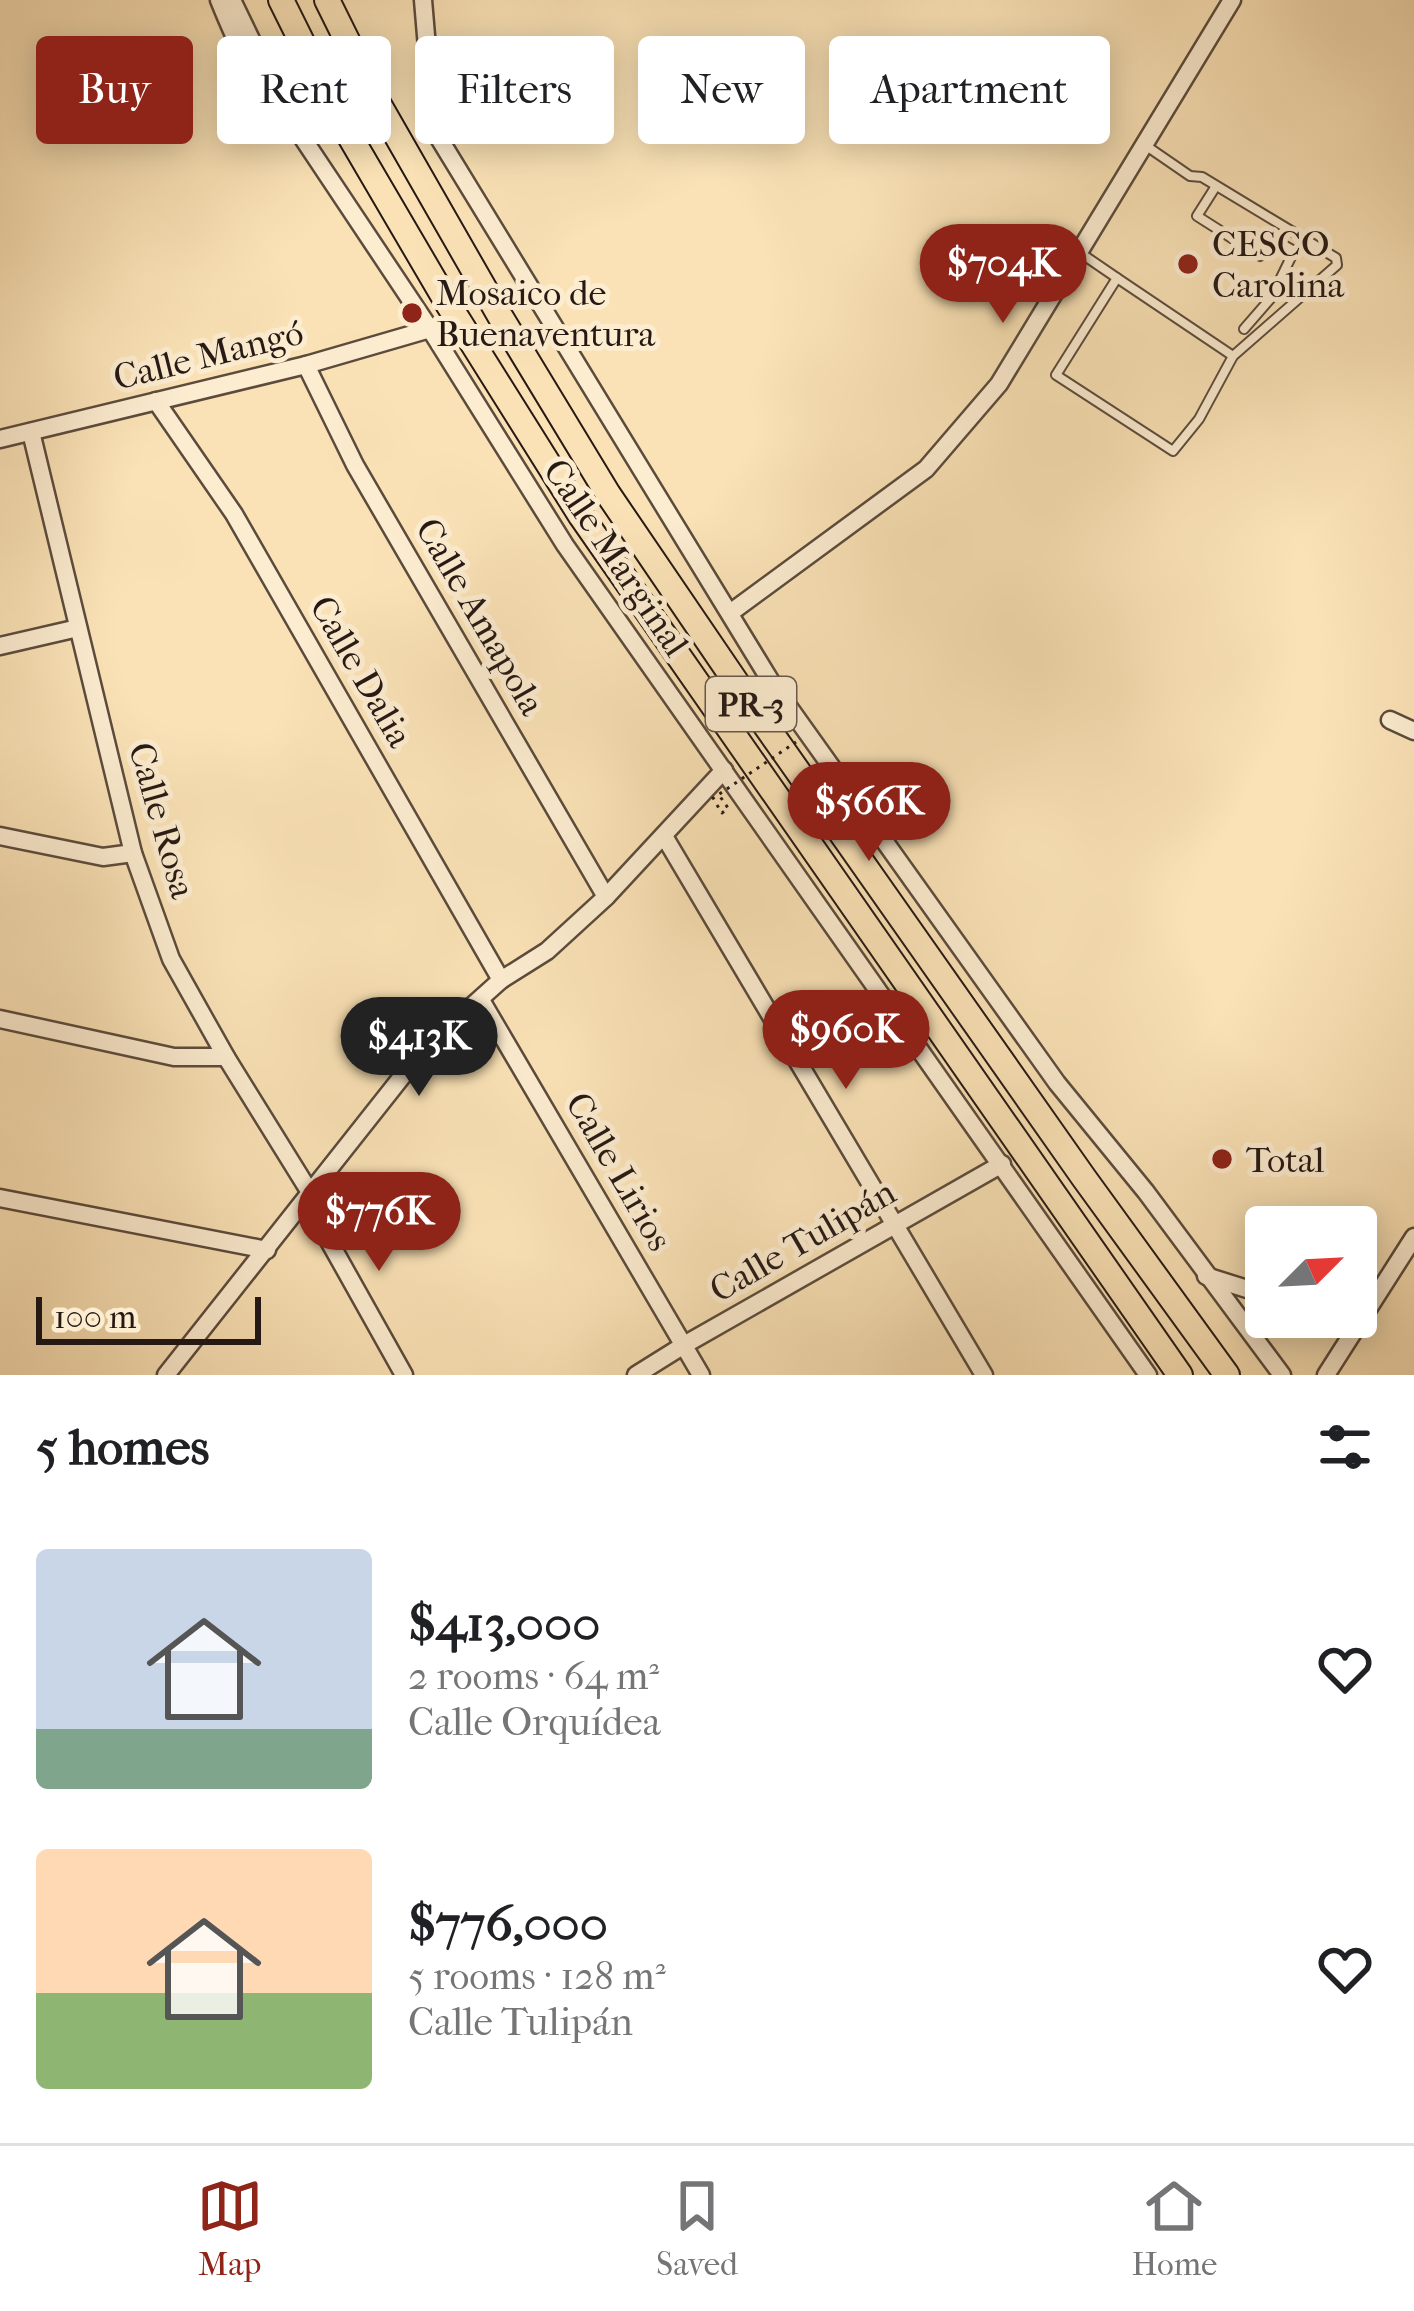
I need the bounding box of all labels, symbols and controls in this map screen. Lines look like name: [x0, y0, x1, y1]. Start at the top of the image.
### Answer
chip: Buy: [36, 36, 193, 144]
chip: Rent: [217, 36, 391, 144]
chip: Filters: [415, 36, 614, 144]
chip: New: [638, 36, 805, 144]
chip: Apartment: [829, 36, 1110, 144]
place label: CESCO Carolina: [1212, 223, 1344, 306]
pin: $704K: [919, 224, 1087, 326]
text: $704K: [947, 240, 1059, 286]
marker: CESCO Carolina: [1175, 251, 1201, 277]
place label: Mosaico de Buenaventura: [436, 272, 656, 355]
marker: Mosaico de Buenaventura: [399, 300, 425, 326]
street label: Calle Mangó: [109, 311, 307, 399]
street label: Calle Marginal: [535, 451, 697, 664]
street label: Calle Amapola: [407, 511, 554, 723]
street label: Calle Dalia: [301, 588, 421, 755]
road number: PR-3: [706, 677, 796, 731]
street label: Calle Rosa: [120, 738, 204, 903]
pin: $566K: [785, 762, 953, 864]
text: $566K: [815, 778, 923, 824]
pin: $960K: [762, 990, 930, 1092]
pin: $413K: [335, 997, 503, 1099]
text: $960K: [790, 1006, 902, 1052]
text: $413K: [368, 1013, 470, 1059]
street label: Calle Lirios: [557, 1085, 681, 1258]
place label: Total: [1246, 1139, 1325, 1181]
marker: Total: [1209, 1146, 1235, 1172]
street label: Calle Tulipán: [702, 1171, 903, 1311]
pin: $776K: [295, 1172, 463, 1274]
text: $776K: [325, 1188, 433, 1234]
north arrow: [1245, 1206, 1377, 1338]
map controls: [1245, 1206, 1377, 1338]
scale bar: [36, 1291, 261, 1344]
text: 100 m: [54, 1298, 137, 1337]
icon: filters: [1312, 1414, 1378, 1480]
text: 5 homes: [36, 1417, 209, 1477]
text: $413,000: [408, 1593, 600, 1653]
icon: home: [132, 1597, 276, 1741]
icon: heart: [1312, 1636, 1378, 1702]
text: 2 rooms · 64 m²: [408, 1653, 659, 1699]
text: Calle Orquídea: [408, 1699, 661, 1745]
text: $776,000: [408, 1893, 608, 1953]
icon: home: [132, 1897, 276, 2041]
icon: heart: [1312, 1936, 1378, 2002]
text: 5 rooms · 128 m²: [408, 1953, 666, 1999]
text: Calle Tulipán: [408, 1999, 633, 2045]
tab: Map: [197, 2173, 263, 2284]
tab: Saved: [656, 2173, 738, 2284]
tab: Home: [1131, 2173, 1217, 2284]

